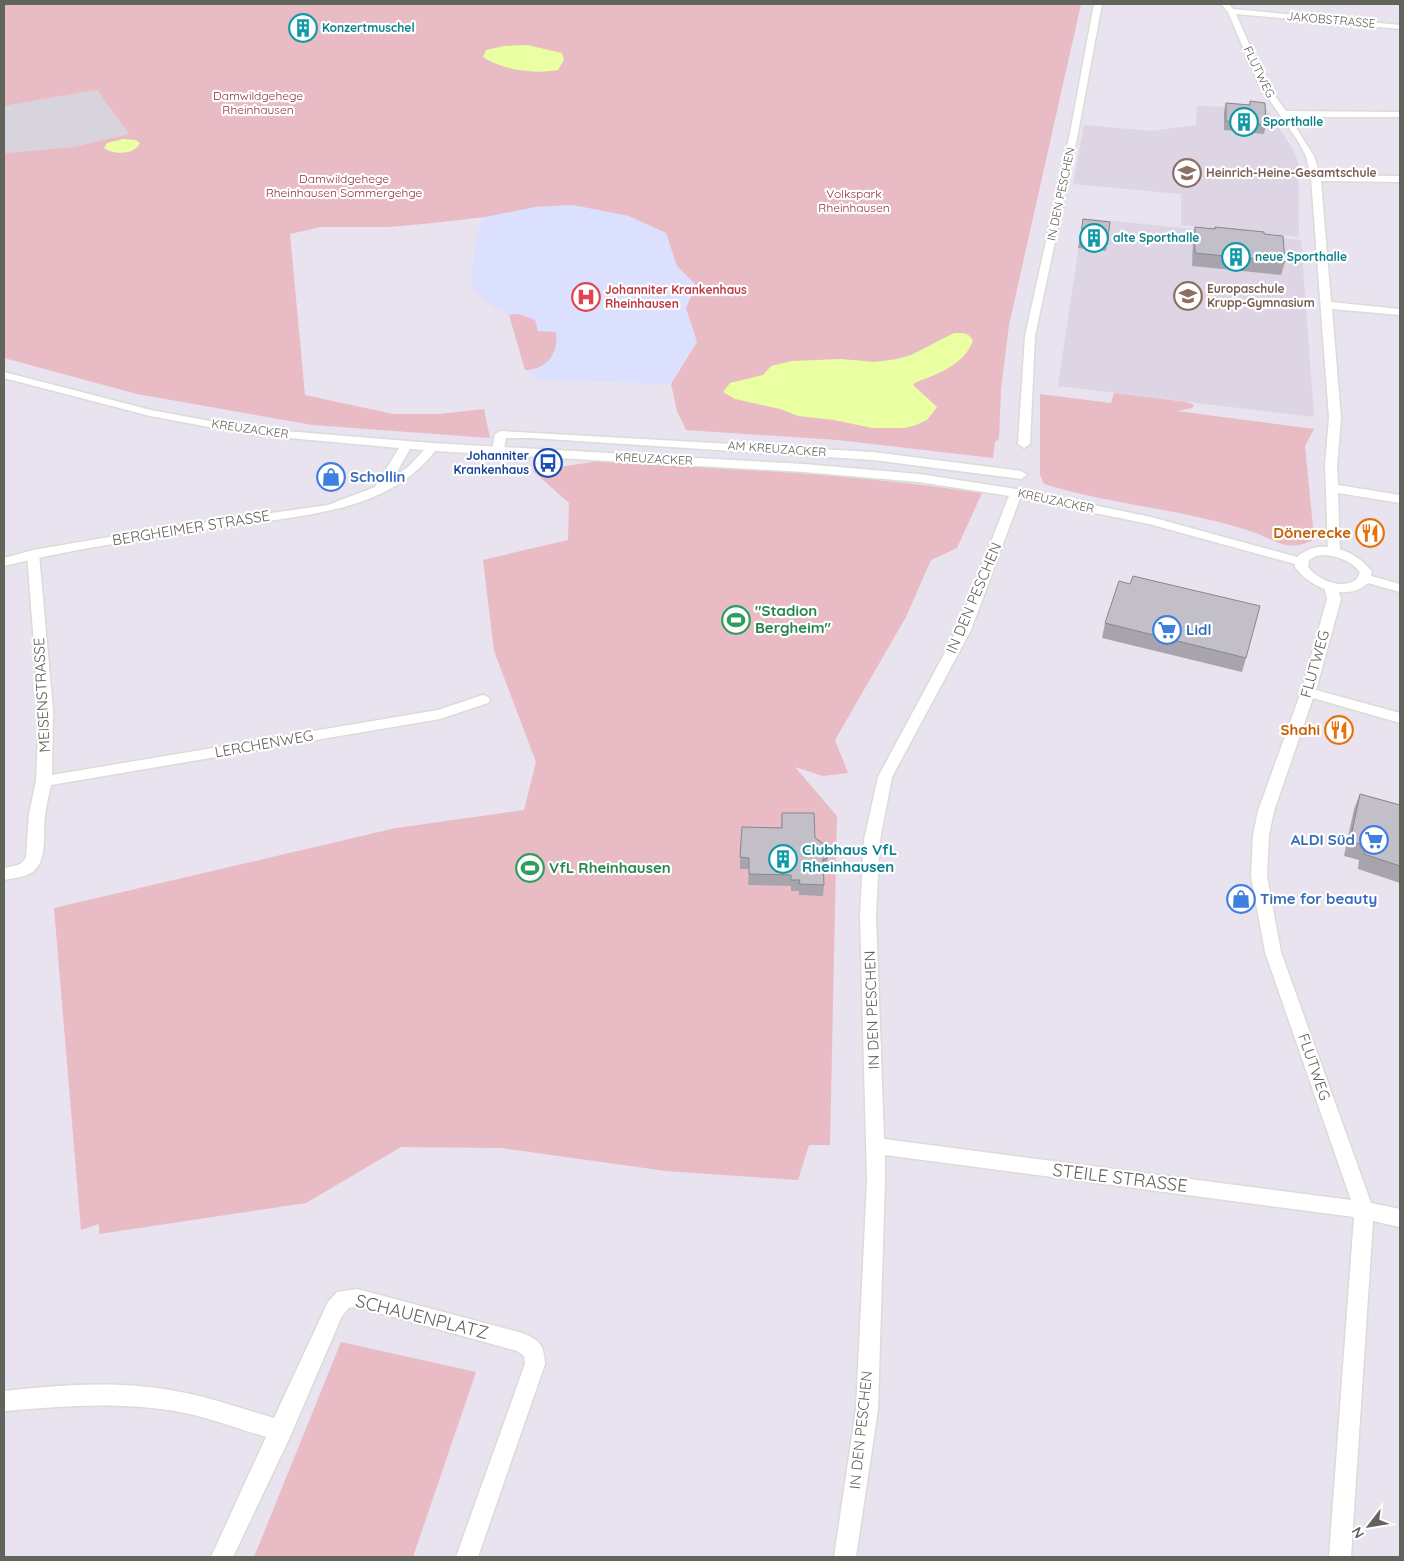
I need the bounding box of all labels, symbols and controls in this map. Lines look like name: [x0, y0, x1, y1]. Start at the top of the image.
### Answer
street label: JAKOBSTRASSE: [1286, 8, 1376, 31]
building icon: Konzertmuschel: [288, 13, 318, 43]
place label: Konzertmuschel: [322, 20, 415, 35]
street label: FLUTWEG: [1241, 44, 1278, 100]
park label: Damwildgehege Rheinhausen: [213, 88, 303, 117]
building icon: Sporthalle: [1229, 107, 1259, 137]
place label: Sporthalle: [1263, 114, 1323, 129]
street label: IN DEN PESCHEN: [1043, 146, 1078, 242]
school or university icon: Heinrich-Heine-Gesamtschule: [1172, 158, 1202, 188]
place label: Heinrich-Heine-Gesamtschule: [1206, 165, 1377, 180]
park label: Damwildgehege Rheinhausen Sommergehge: [266, 171, 422, 200]
park label: Volkspark Rheinhausen: [818, 186, 890, 215]
building icon: alte Sporthalle: [1079, 223, 1109, 253]
place label: alte Sporthalle: [1113, 230, 1199, 245]
building icon: neue Sporthalle: [1221, 242, 1251, 272]
place label: neue Sporthalle: [1255, 249, 1347, 264]
school or university icon: Europaschule Krupp-Gymnasium: [1173, 281, 1203, 311]
place label: Europaschule Krupp-Gymnasium: [1207, 281, 1315, 310]
hospital icon: Johanniter Krankenhaus Rheinhausen: [571, 282, 601, 312]
place label: Johanniter Krankenhaus Rheinhausen: [605, 282, 747, 311]
street label: KREUZACKER: [211, 416, 290, 441]
street label: AM KREUZACKER: [727, 438, 827, 459]
place label: Johanniter Krankenhaus: [453, 448, 529, 477]
bus stop icon: Johanniter Krankenhaus: [533, 448, 563, 478]
street label: KREUZACKER: [615, 449, 693, 468]
shop icon: Schollin: [316, 462, 346, 492]
place label: Schollin: [350, 467, 406, 486]
street label: KREUZACKER: [1017, 485, 1096, 516]
street label: BERGHEIMER STRASSE: [111, 506, 271, 549]
restaurant icon: Dönerecke: [1355, 518, 1385, 548]
place label: Dönerecke: [1273, 523, 1351, 542]
street label: IN DEN PESCHEN: [942, 539, 1006, 656]
place label: "Stadion Bergheim": [755, 601, 832, 637]
sports icon: "Stadion Bergheim": [721, 605, 751, 635]
supermarket icon: Lidl: [1152, 615, 1182, 645]
place label: Lidl: [1186, 620, 1211, 639]
street label: FLUTWEG: [1296, 628, 1333, 700]
street label: MEISENSTRASSE: [29, 637, 54, 753]
restaurant icon: Shahi: [1324, 715, 1354, 745]
place label: Shahi: [1281, 720, 1320, 739]
street label: LERCHENWEG: [213, 725, 315, 762]
supermarket icon: ALDI Süd: [1359, 825, 1389, 855]
place label: ALDI Süd: [1291, 830, 1355, 849]
place label: Clubhaus VfL Rheinhausen: [802, 840, 897, 876]
building icon: Clubhaus VfL Rheinhausen: [768, 844, 798, 874]
sports icon: VfL Rheinhausen: [515, 853, 545, 883]
place label: VfL Rheinhausen: [549, 858, 671, 877]
shop icon: Time for beauty: [1226, 884, 1256, 914]
place label: Time for beauty: [1260, 889, 1377, 908]
street label: IN DEN PESCHEN: [860, 950, 883, 1070]
street label: FLUTWEG: [1294, 1031, 1335, 1103]
street label: STEILE STRASSE: [1051, 1158, 1189, 1197]
street label: SCHAUENPLATZ: [353, 1289, 491, 1344]
street label: IN DEN PESCHEN: [845, 1370, 876, 1490]
north arrow: [1344, 1501, 1394, 1551]
text: N: [1347, 1524, 1368, 1542]

